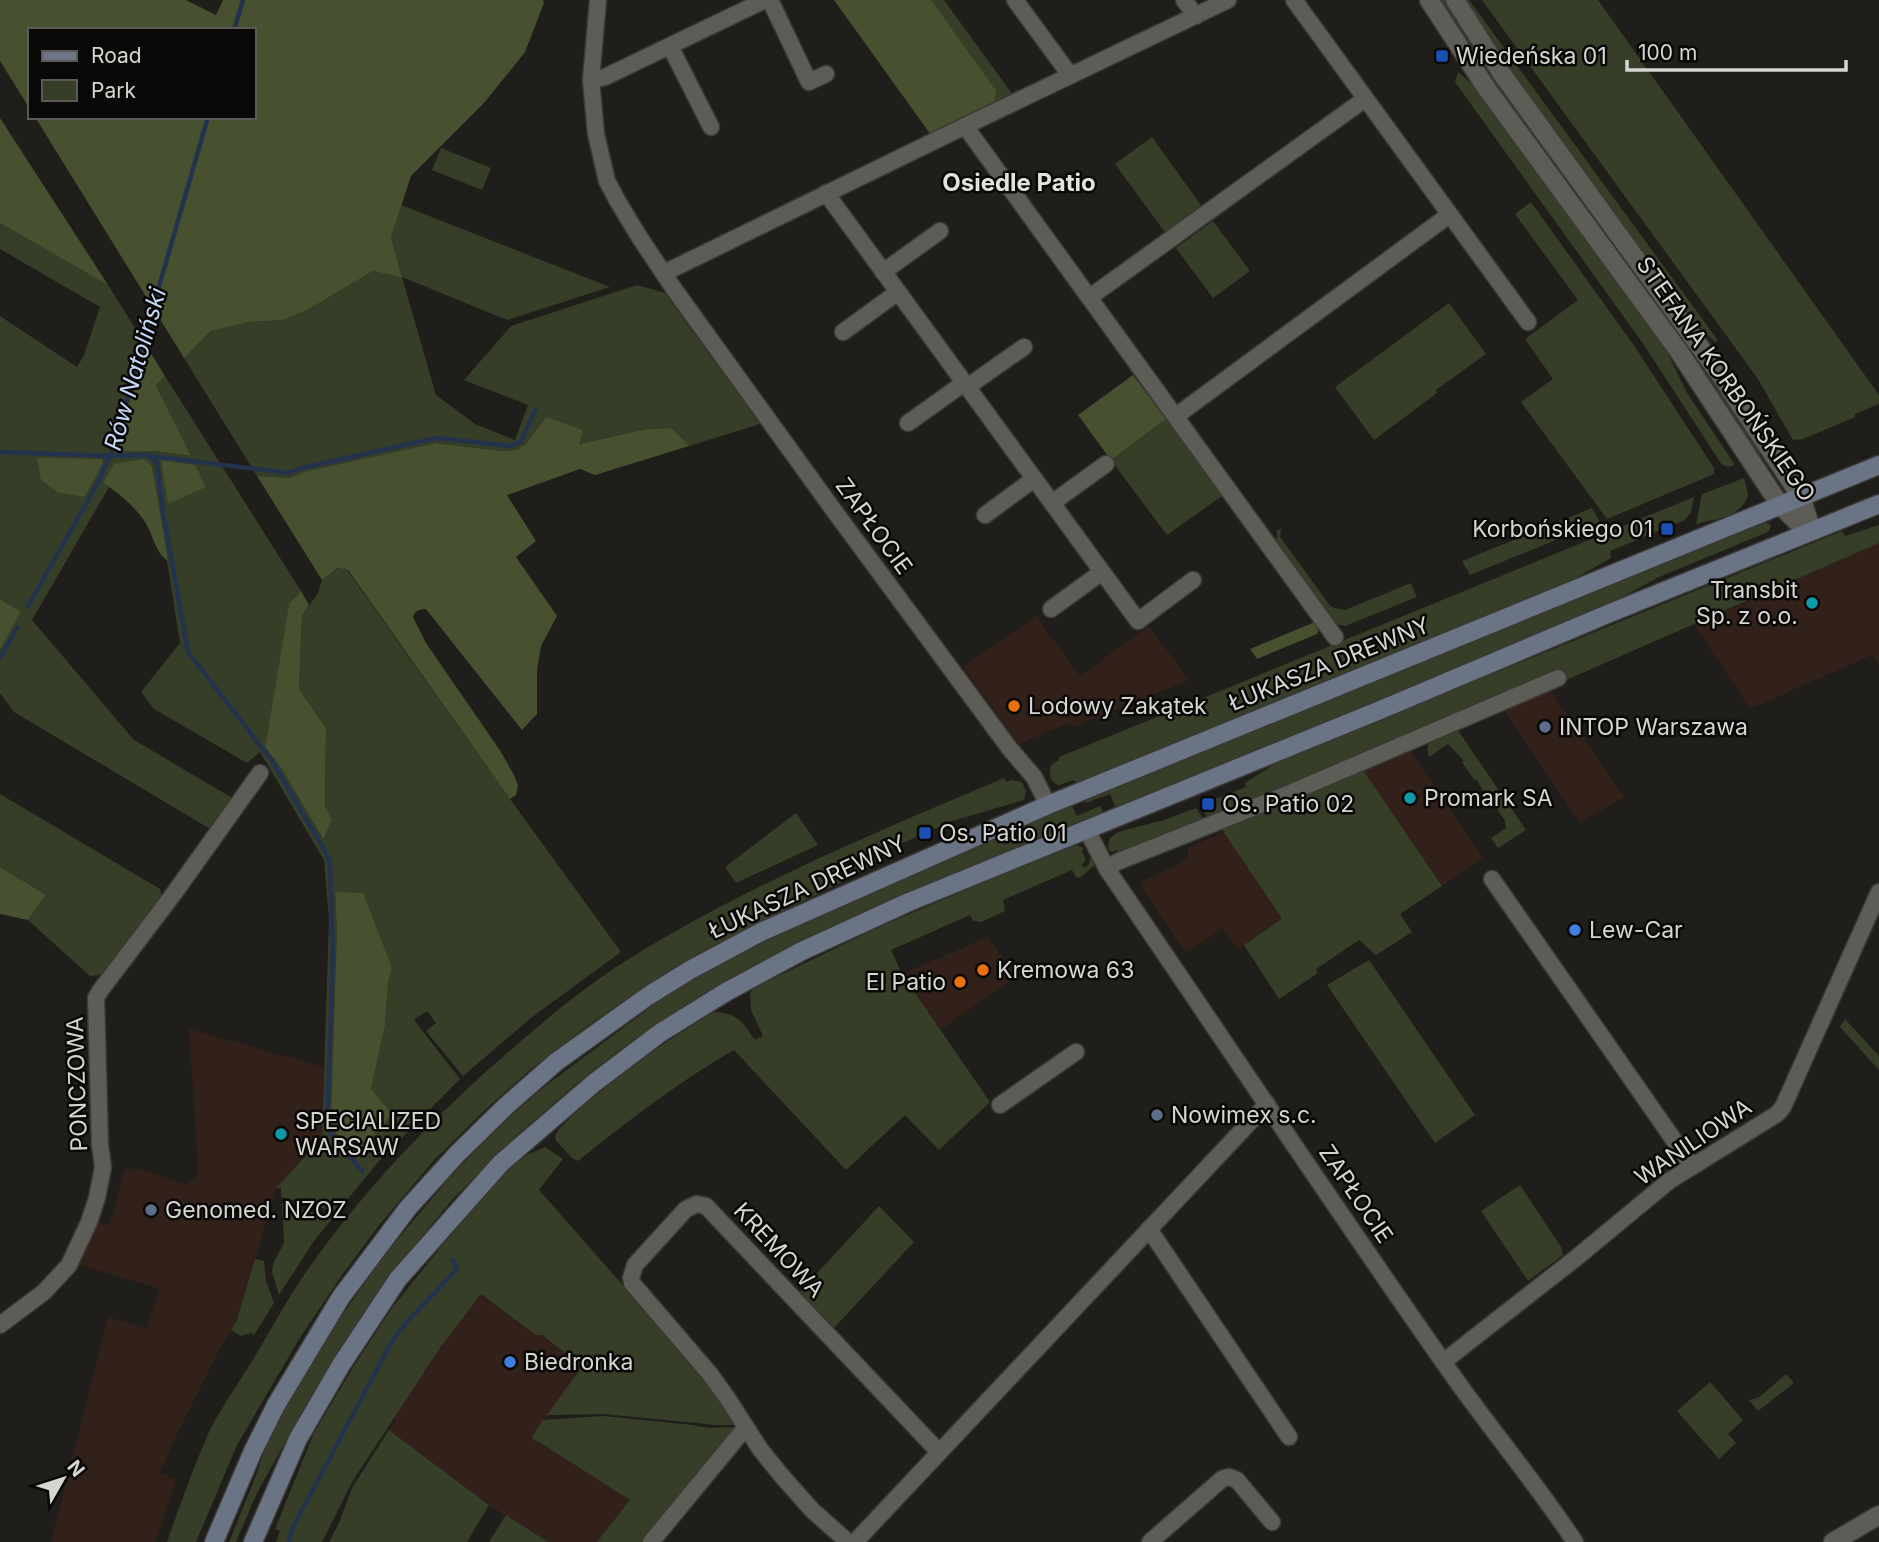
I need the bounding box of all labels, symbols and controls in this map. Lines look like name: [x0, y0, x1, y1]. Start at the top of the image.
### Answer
legend: [28, 28, 256, 119]
scale bar: [1627, 28, 1846, 72]
text: 100 m: [1638, 40, 1697, 65]
place label: Wiedeńska 01: [1456, 42, 1607, 70]
text: Road: [91, 43, 142, 68]
marker: Wiedeńska 01: [1434, 48, 1450, 64]
text: Park: [91, 78, 136, 103]
district label: Osiedle Patio: [942, 168, 1096, 197]
street label: STEFANA KORBOŃSKIEGO: [1631, 251, 1821, 507]
water label: Rów Natoliński: [98, 283, 172, 454]
street label: ZAPŁOCIE: [830, 472, 918, 580]
place label: Korbońskiego 01: [1472, 515, 1653, 543]
marker: Korbońskiego 01: [1659, 521, 1675, 537]
place label: Transbit Sp. z o.o.: [1696, 576, 1798, 630]
marker: Transbit Sp. z o.o.: [1804, 595, 1820, 611]
street label: ŁUKASZA DREWNY: [1224, 611, 1434, 717]
place label: Lodowy Zakątek: [1028, 692, 1207, 720]
marker: Lodowy Zakątek: [1006, 698, 1022, 714]
place label: INTOP Warszawa: [1559, 713, 1748, 741]
marker: INTOP Warszawa: [1537, 719, 1553, 735]
place label: Promark SA: [1424, 784, 1553, 812]
place label: Os. Patio 02: [1222, 790, 1354, 818]
marker: Promark SA: [1402, 790, 1418, 806]
marker: Os. Patio 02: [1200, 796, 1216, 812]
place label: Os. Patio 01: [939, 819, 1067, 847]
marker: Os. Patio 01: [917, 825, 933, 841]
street label: ŁUKASZA DREWNY: [704, 829, 910, 945]
place label: Lew-Car: [1589, 916, 1683, 944]
marker: Lew-Car: [1567, 922, 1583, 938]
place label: Kremowa 63: [997, 956, 1134, 984]
marker: Kremowa 63: [975, 962, 991, 978]
place label: El Patio: [866, 968, 946, 996]
marker: El Patio: [952, 974, 968, 990]
street label: PONCZOWA: [61, 1016, 93, 1152]
street label: WANILIOWA: [1629, 1093, 1757, 1191]
place label: Nowimex s.c.: [1171, 1101, 1317, 1129]
place label: SPECIALIZED WARSAW: [295, 1107, 441, 1161]
marker: Nowimex s.c.: [1149, 1107, 1165, 1123]
marker: SPECIALIZED WARSAW: [273, 1126, 289, 1142]
street label: ZAPŁOCIE: [1313, 1140, 1399, 1248]
place label: Genomed. NZOZ: [165, 1196, 347, 1224]
street label: KREMOWA: [728, 1197, 830, 1303]
marker: Genomed. NZOZ: [143, 1202, 159, 1218]
place label: Biedronka: [524, 1348, 633, 1376]
marker: Biedronka: [502, 1354, 518, 1370]
north arrow: [28, 1444, 98, 1514]
text: N: [62, 1456, 89, 1481]

